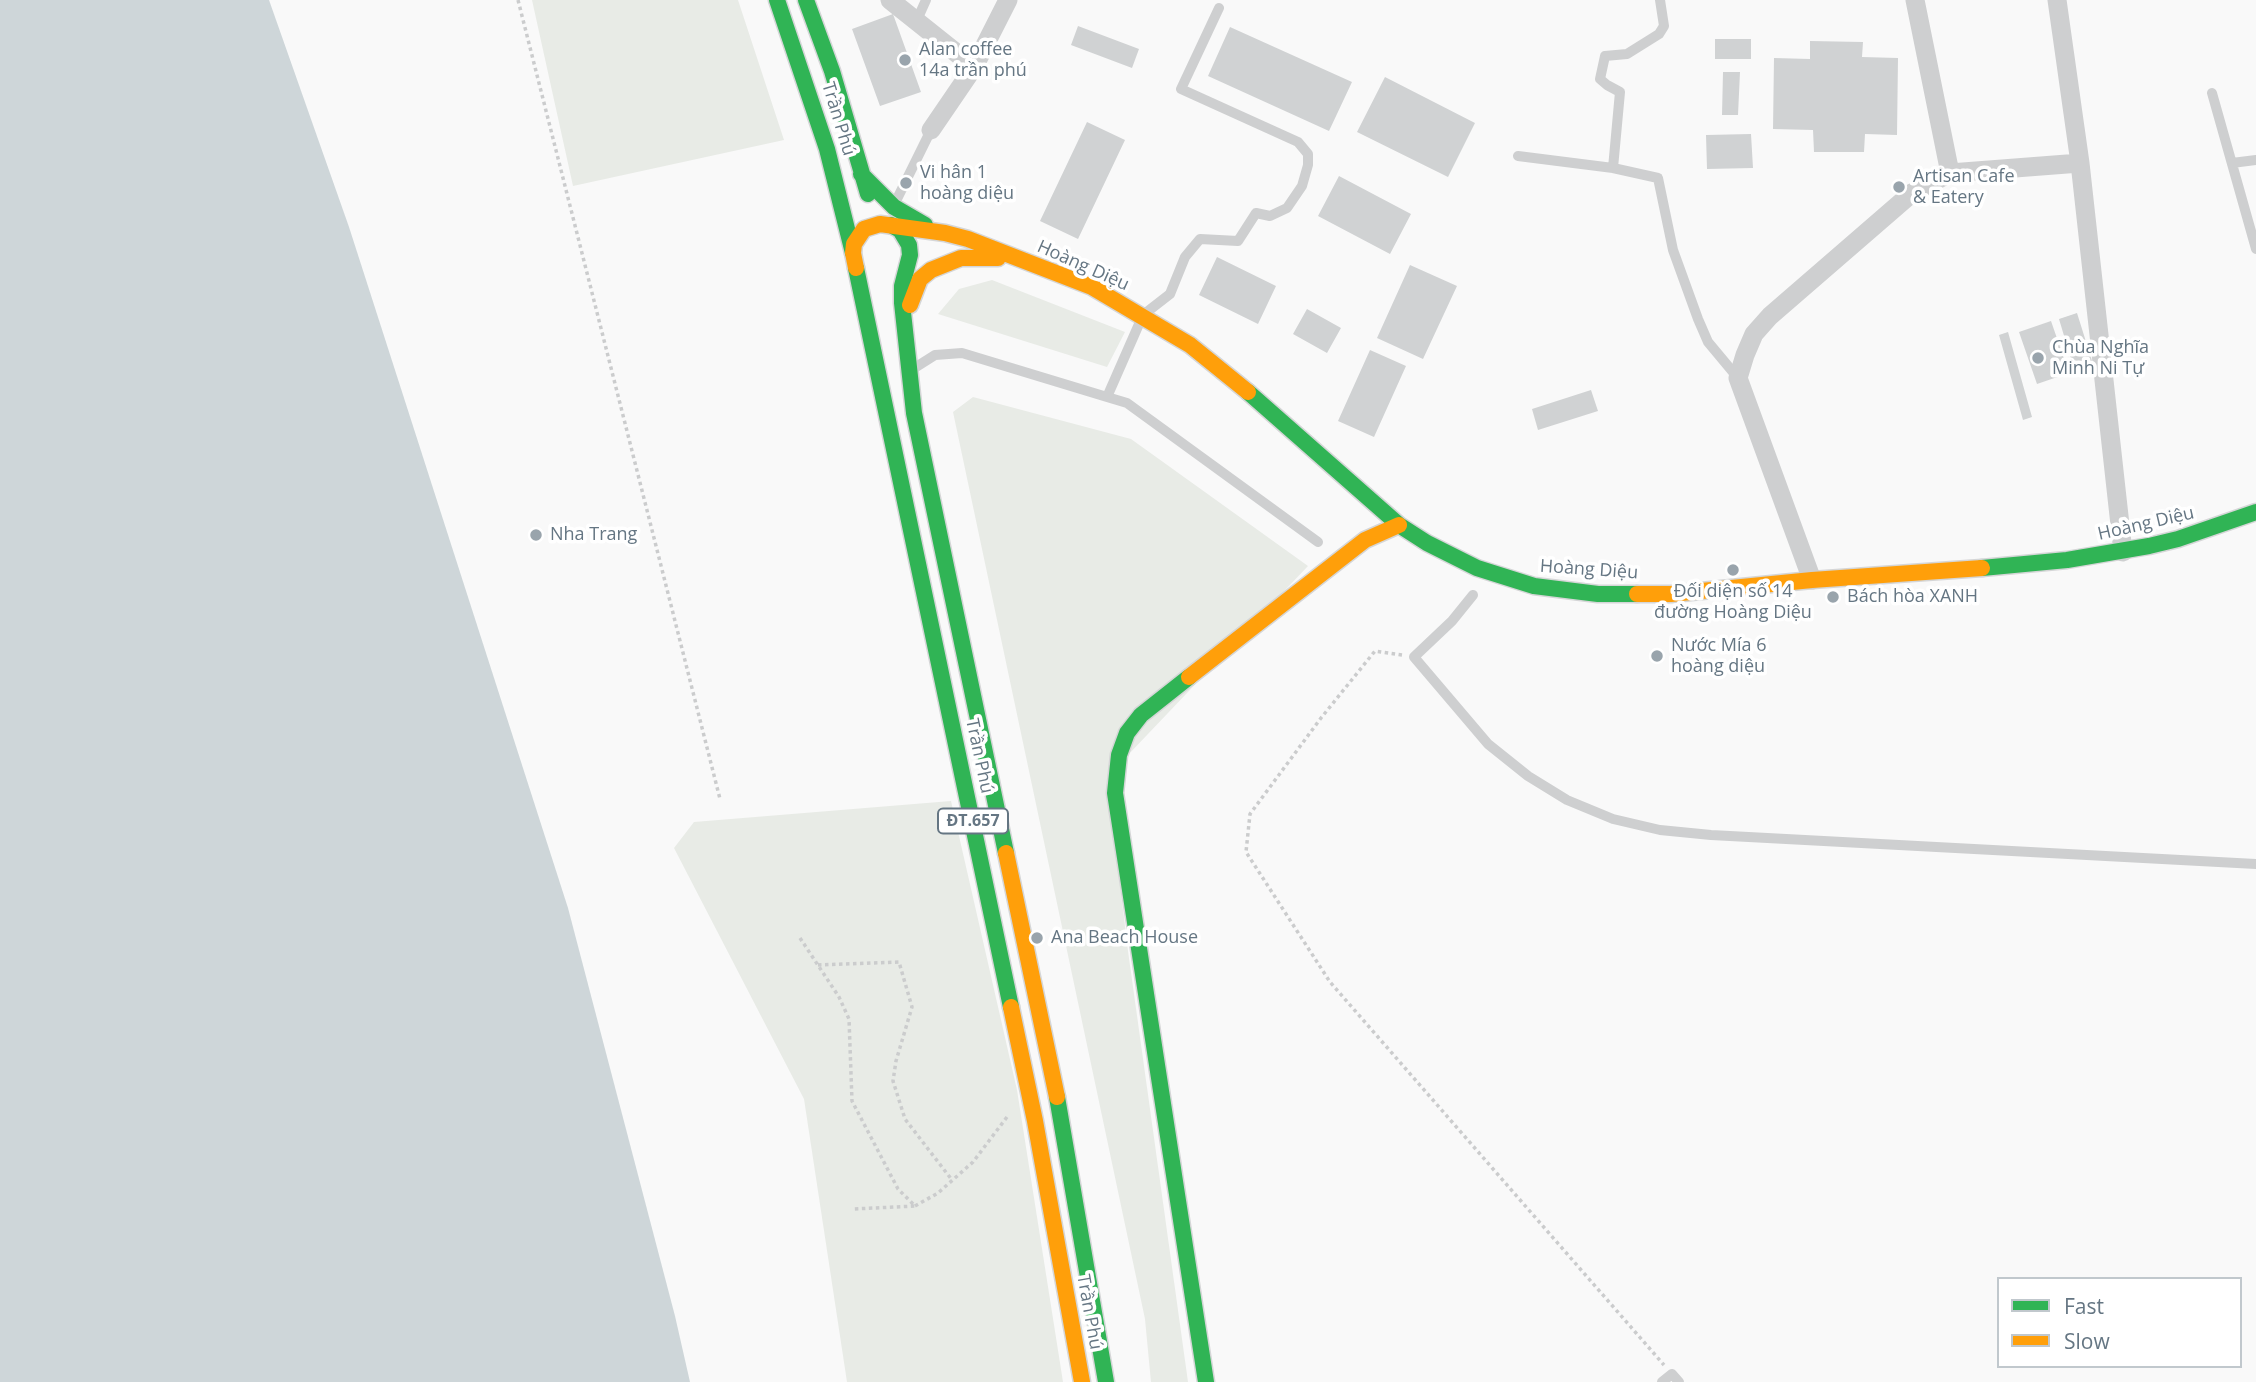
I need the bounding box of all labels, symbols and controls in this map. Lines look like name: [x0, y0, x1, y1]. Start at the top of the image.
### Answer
place label: Alan coffee 14a trần phú: [919, 39, 1027, 82]
marker: Alan coffee 14a trần phú: [897, 52, 913, 68]
street label: Trần Phú: [817, 80, 859, 158]
place label: Vi hân 1 hoàng diệu: [920, 162, 1014, 204]
place label: Artisan Cafe & Eatery: [1913, 166, 2014, 208]
marker: Vi hân 1 hoàng diệu: [898, 175, 914, 191]
marker: Artisan Cafe & Eatery: [1891, 179, 1907, 195]
street label: Hoàng Diệu: [1034, 236, 1132, 296]
place label: Chùa Nghĩa Minh Ni Tự: [2052, 337, 2149, 380]
marker: Chùa Nghĩa Minh Ni Tự: [2030, 350, 2046, 366]
street label: Hoàng Diệu: [2096, 502, 2196, 546]
place label: Nha Trang: [550, 524, 637, 546]
marker: Nha Trang: [528, 527, 544, 543]
street label: Hoàng Diệu: [1539, 556, 1639, 584]
marker: Đối diện số 14 đường Hoàng Diệu: [1725, 562, 1741, 578]
place label: Đối diện số 14 đường Hoàng Diệu: [1654, 581, 1812, 624]
place label: Bách hòa XANH: [1847, 586, 1978, 608]
marker: Bách hòa XANH: [1825, 589, 1841, 605]
place label: Nước Mía 6 hoàng diệu: [1671, 635, 1766, 678]
marker: Nước Mía 6 hoàng diệu: [1649, 648, 1665, 664]
street label: Trần Phú: [961, 717, 997, 795]
road number: ĐT.657: [938, 808, 1008, 834]
place label: Ana Beach House: [1051, 927, 1198, 949]
marker: Ana Beach House: [1029, 930, 1045, 946]
street label: Trần Phú: [1072, 1273, 1106, 1351]
legend: [1997, 1277, 2242, 1368]
text: Fast: [2064, 1292, 2104, 1320]
text: Slow: [2064, 1327, 2110, 1355]

